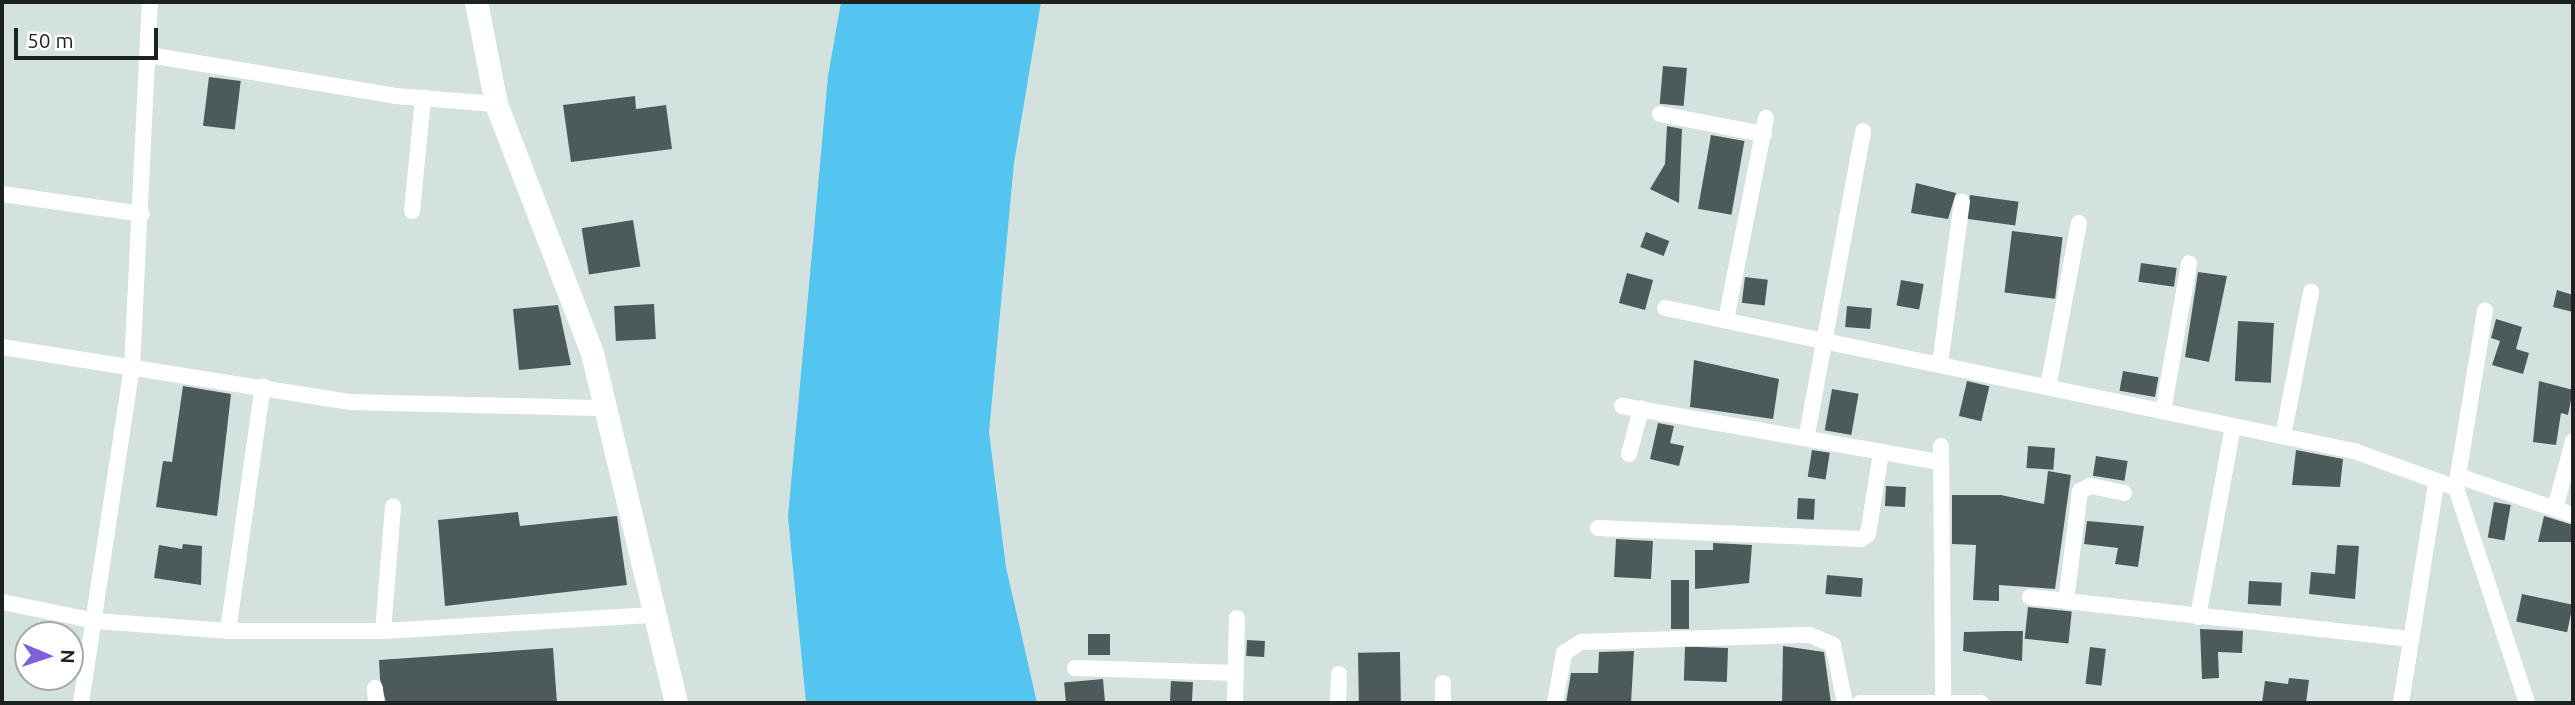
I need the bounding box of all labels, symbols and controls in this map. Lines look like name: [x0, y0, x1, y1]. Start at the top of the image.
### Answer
scale bar: [18, 14, 161, 58]
text: 50 m: [27, 28, 74, 52]
north arrow: [14, 621, 84, 691]
text: N: [57, 649, 79, 664]

